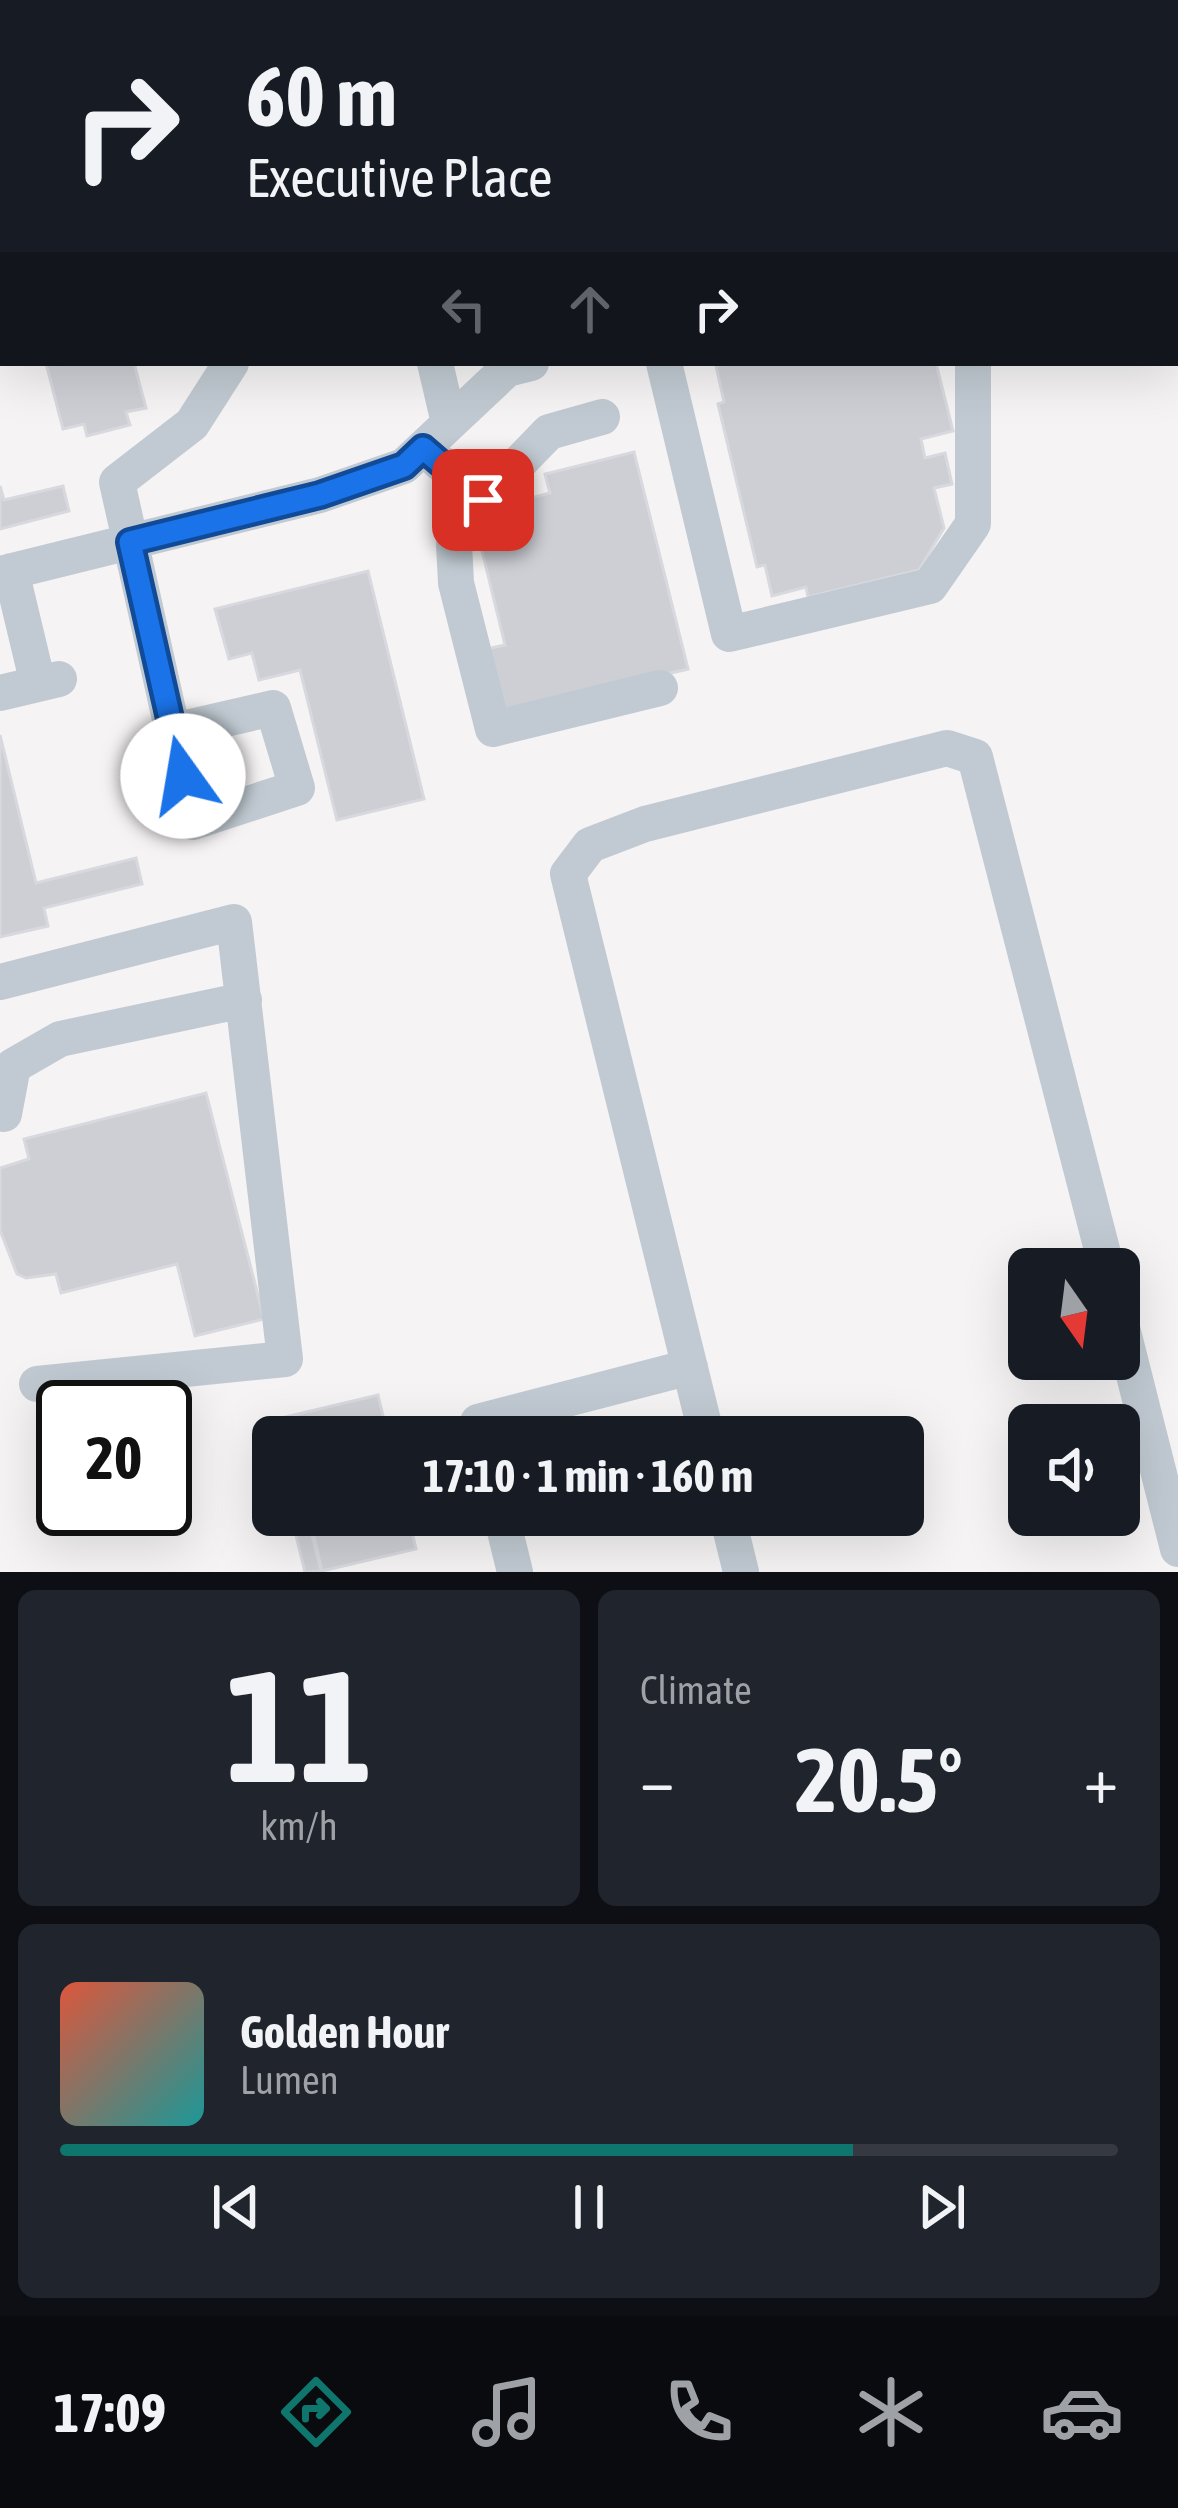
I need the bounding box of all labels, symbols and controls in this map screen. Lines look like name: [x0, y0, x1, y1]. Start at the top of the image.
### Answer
icon: right: [48, 48, 204, 204]
text: 60 m: [246, 48, 397, 144]
text: Executive Place: [246, 147, 553, 208]
icon: left: [431, 276, 497, 342]
icon: ahead: [557, 276, 623, 342]
icon: right: [683, 276, 749, 342]
pin: [432, 449, 534, 551]
icon: arrive: [450, 467, 516, 533]
position arrow: [120, 713, 246, 839]
north arrow: [1008, 1248, 1140, 1380]
map controls: [1008, 1248, 1140, 1536]
speed limit sign: 20: [36, 1380, 192, 1536]
button: sound: [1008, 1404, 1140, 1536]
text: 17:10 · 1 min · 160 m: [423, 1450, 753, 1502]
text: 11: [226, 1636, 372, 1815]
text: Climate: [640, 1668, 752, 1712]
text: 20.5°: [795, 1728, 963, 1831]
text: −: [640, 1741, 674, 1817]
text: +: [1084, 1741, 1118, 1817]
text: km/h: [260, 1804, 338, 1848]
text: Golden Hour: [240, 2006, 449, 2058]
text: Lumen: [240, 2058, 339, 2102]
icon: previous: [203, 2174, 269, 2240]
icon: pause: [556, 2174, 622, 2240]
icon: next: [909, 2174, 975, 2240]
icon: directions: [274, 2370, 358, 2454]
icon: music: [465, 2370, 549, 2454]
icon: phone: [657, 2370, 741, 2454]
icon: climate: [849, 2370, 933, 2454]
icon: car: [1040, 2370, 1124, 2454]
text: 17:09: [54, 2382, 166, 2443]

